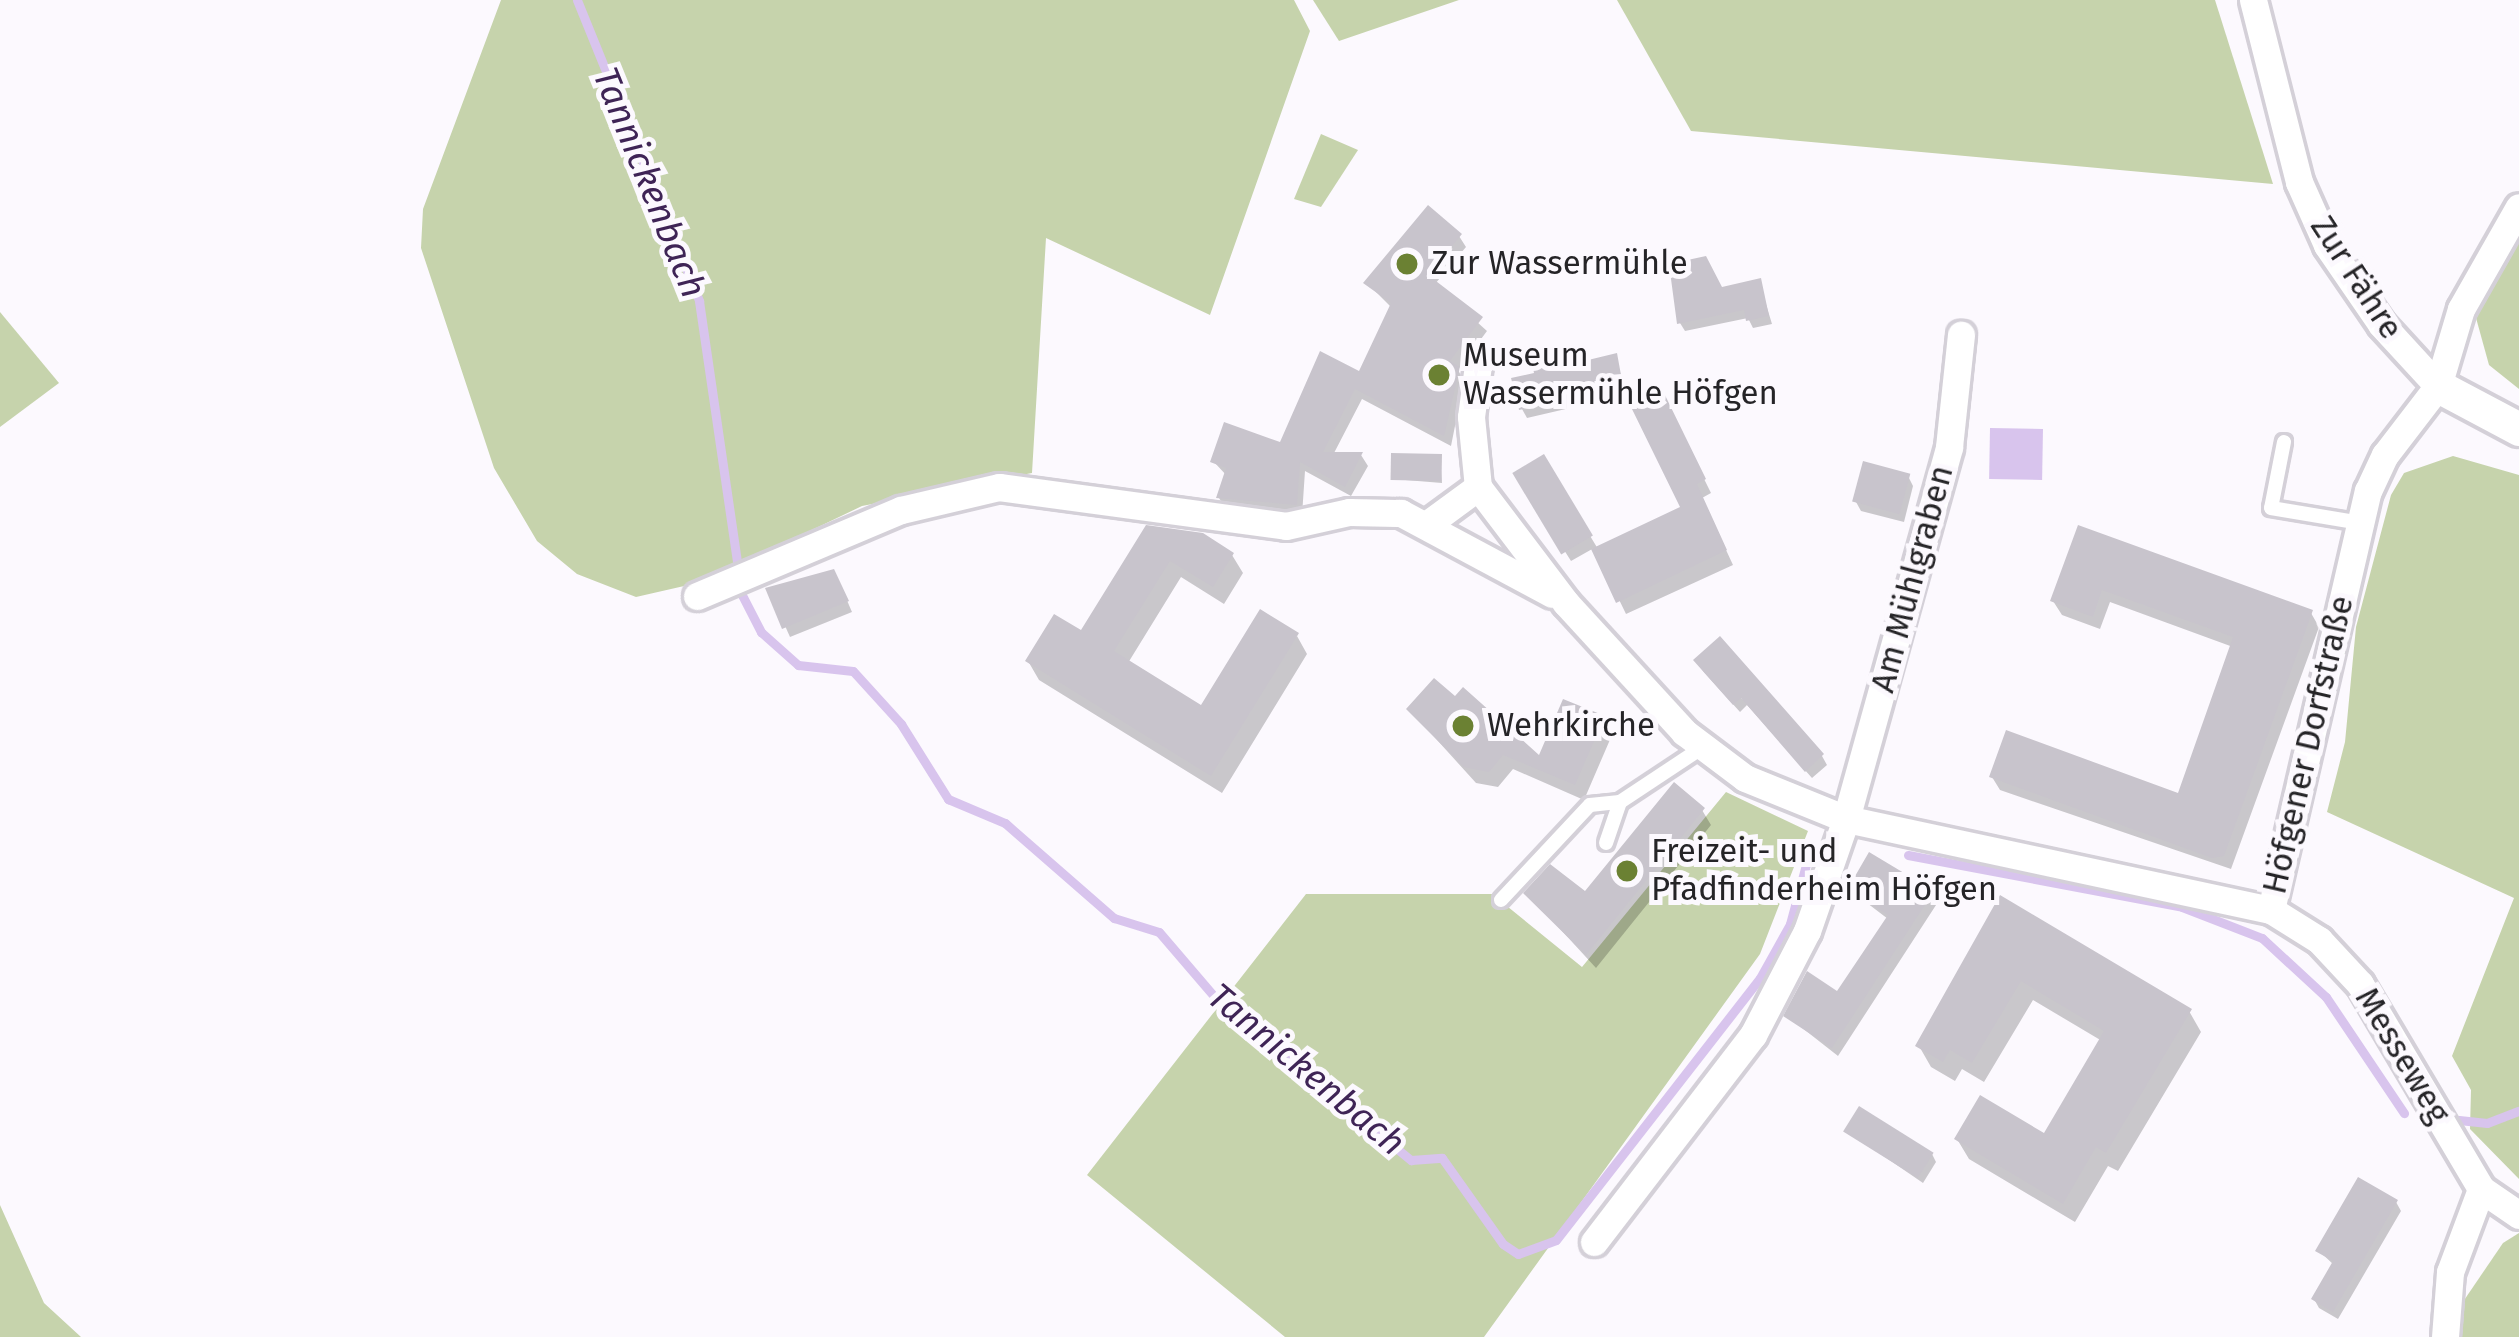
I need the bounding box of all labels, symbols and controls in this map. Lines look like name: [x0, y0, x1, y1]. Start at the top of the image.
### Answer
water label: Tannickenbach: [583, 62, 715, 304]
street label: Zur Fähre: [2302, 209, 2410, 347]
place label: Zur Wassermühle: [1431, 244, 1688, 284]
marker: Zur Wassermühle: [1394, 251, 1420, 277]
place label: Museum Wassermühle Höfgen: [1463, 336, 1778, 414]
marker: Museum Wassermühle Höfgen: [1426, 362, 1452, 388]
street label: Am Mühlgraben: [1864, 461, 1962, 697]
street label: Höfgener Dorfstraße: [2255, 592, 2363, 898]
place label: Wehrkirche: [1487, 706, 1655, 746]
marker: Wehrkirche: [1450, 713, 1476, 739]
place label: Freizeit- und Pfadfinderheim Höfgen: [1651, 832, 1997, 910]
marker: Freizeit- und Pfadfinderheim Höfgen: [1614, 858, 1640, 884]
water label: Tannickenbach: [1199, 975, 1413, 1165]
street label: Messeweg: [2346, 981, 2458, 1131]

